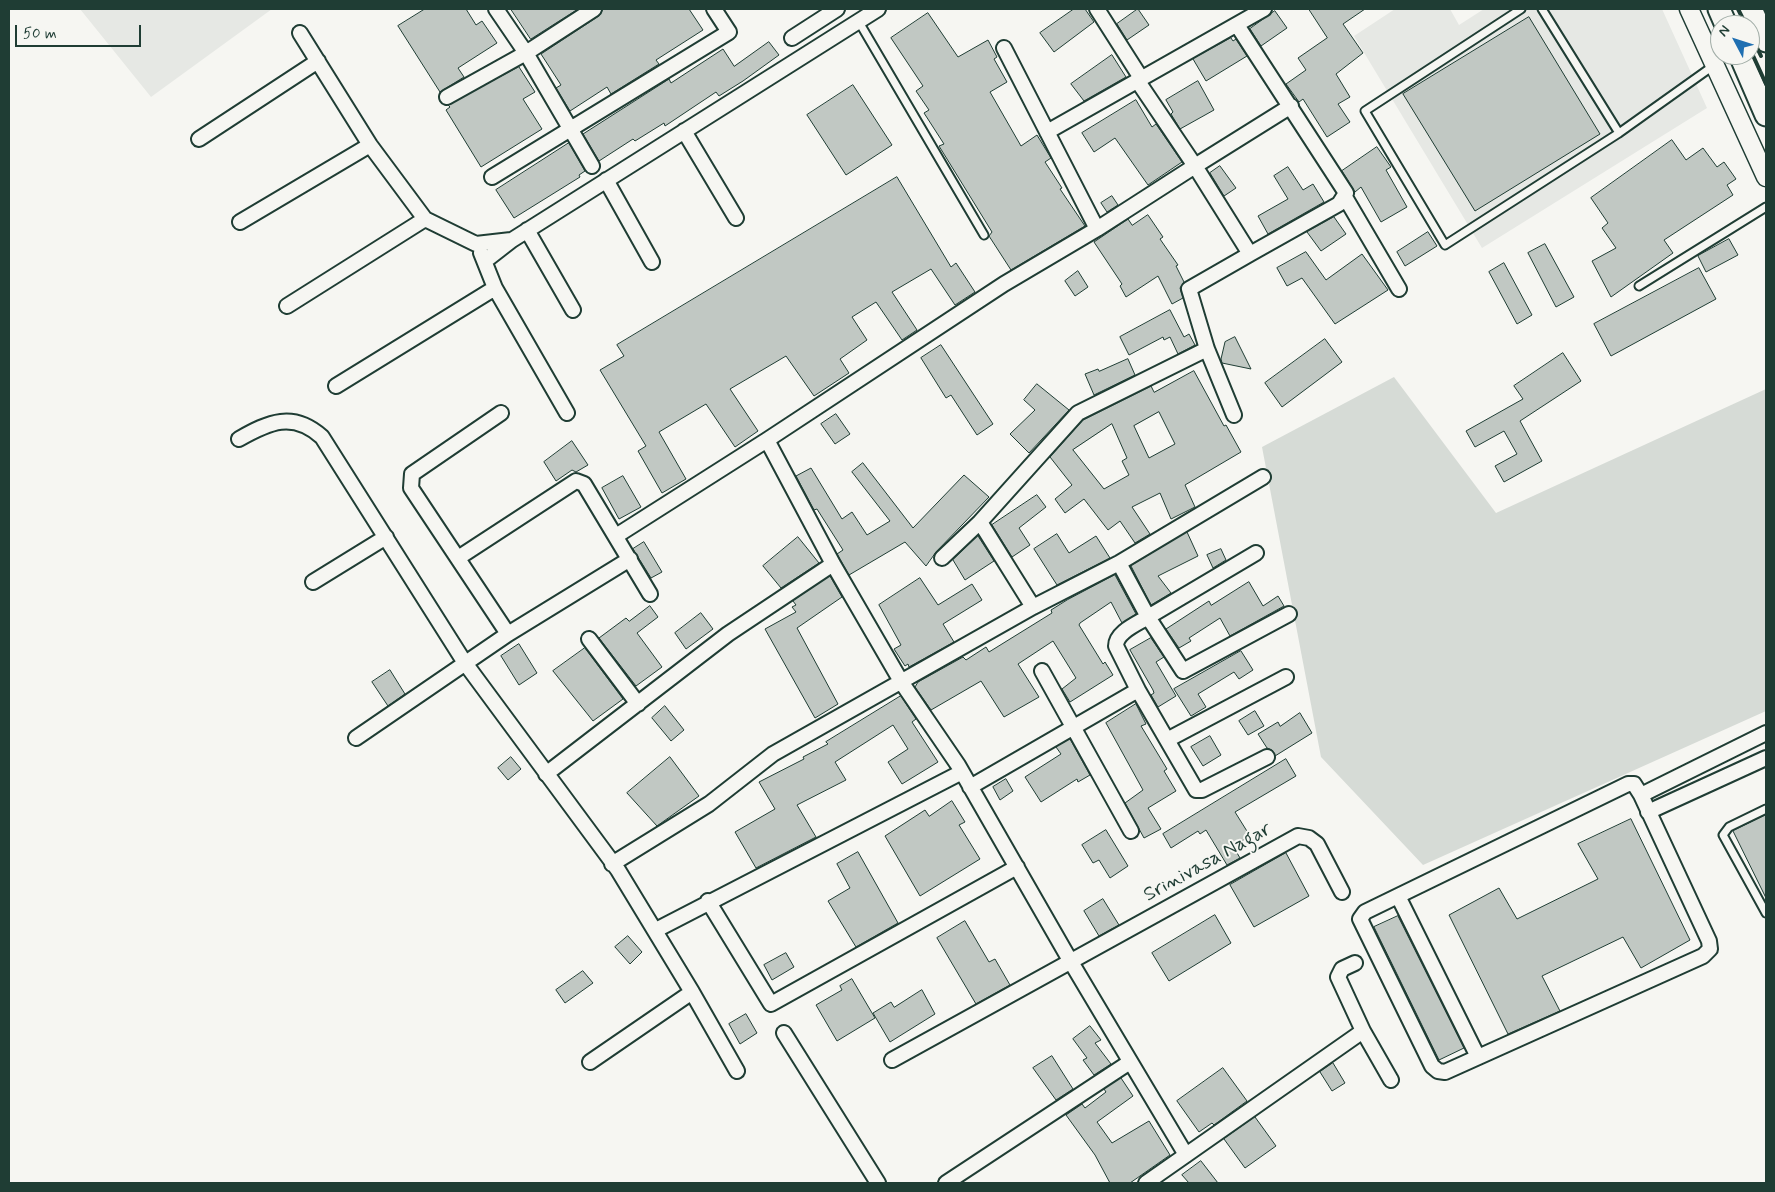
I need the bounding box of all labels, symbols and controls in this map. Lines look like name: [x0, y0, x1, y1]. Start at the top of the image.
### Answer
scale bar: [18, 15, 144, 47]
north arrow: [1710, 15, 1760, 65]
text: N: [1714, 22, 1734, 40]
text: 50 m: [23, 24, 57, 44]
street label: Srinivasa Nagar: [1140, 818, 1276, 908]

